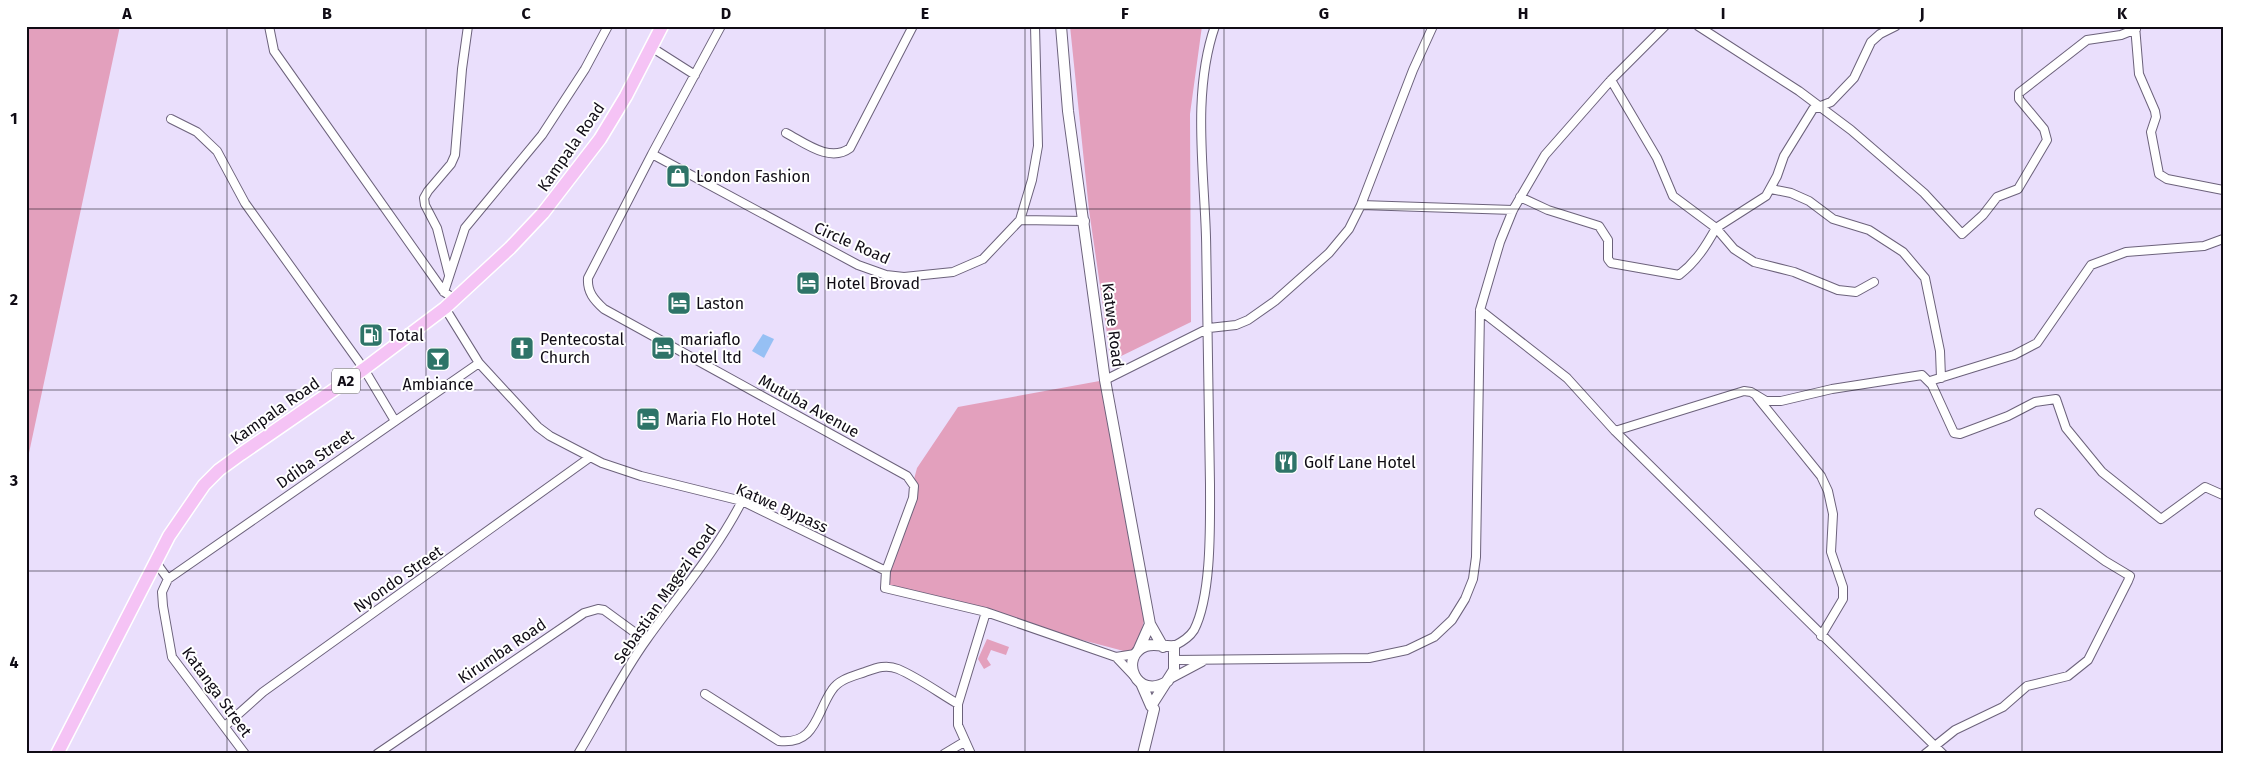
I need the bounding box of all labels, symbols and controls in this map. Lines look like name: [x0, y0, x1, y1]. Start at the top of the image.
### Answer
text: A: [121, 4, 132, 23]
text: B: [322, 4, 332, 23]
text: C: [521, 4, 531, 23]
text: D: [721, 4, 731, 23]
text: E: [921, 4, 929, 23]
text: F: [1121, 4, 1129, 23]
text: G: [1319, 4, 1329, 23]
text: H: [1518, 4, 1528, 23]
text: I: [1721, 4, 1725, 23]
text: J: [1918, 4, 1925, 23]
text: K: [2117, 4, 2128, 23]
street label: Kampala Road: [533, 99, 609, 195]
text: 1: [10, 109, 18, 128]
shop icon: London Fashion: [665, 163, 691, 189]
place label: London Fashion: [696, 167, 810, 186]
street label: Circle Road: [811, 218, 893, 268]
hotel icon: Hotel Brovad: [795, 270, 821, 296]
place label: Hotel Brovad: [826, 274, 920, 293]
street label: Katwe Road: [1098, 282, 1128, 368]
text: 2: [10, 290, 18, 309]
hotel icon: Laston: [666, 290, 692, 316]
place label: Laston: [696, 294, 744, 313]
fuel station icon: Total: [358, 322, 384, 348]
place label: Total: [388, 326, 424, 345]
place label: Pentecostal Church: [540, 330, 625, 367]
place label: mariaflo hotel ltd: [680, 330, 742, 367]
church icon: Pentecostal Church: [509, 335, 535, 361]
hotel icon: mariaflo hotel ltd: [650, 335, 676, 361]
bar icon: Ambiance: [425, 346, 451, 372]
road number: A2: [332, 368, 360, 394]
street label: Mutuba Avenue: [755, 370, 863, 442]
street label: Kampala Road: [227, 373, 323, 449]
place label: Ambiance: [402, 375, 474, 394]
hotel icon: Maria Flo Hotel: [635, 406, 661, 432]
place label: Maria Flo Hotel: [666, 410, 776, 429]
street label: Ddiba Street: [273, 425, 358, 493]
restaurant icon: Golf Lane Hotel: [1273, 449, 1299, 475]
place label: Golf Lane Hotel: [1304, 453, 1416, 472]
text: 3: [9, 471, 18, 490]
street label: Katwe Bypass: [733, 479, 831, 537]
street label: Sebastian Magezi Road: [610, 521, 720, 667]
street label: Nyondo Street: [350, 541, 446, 617]
street label: Kirumba Road: [454, 615, 550, 687]
street label: Katanga Street: [178, 643, 256, 741]
text: 4: [9, 653, 19, 672]

